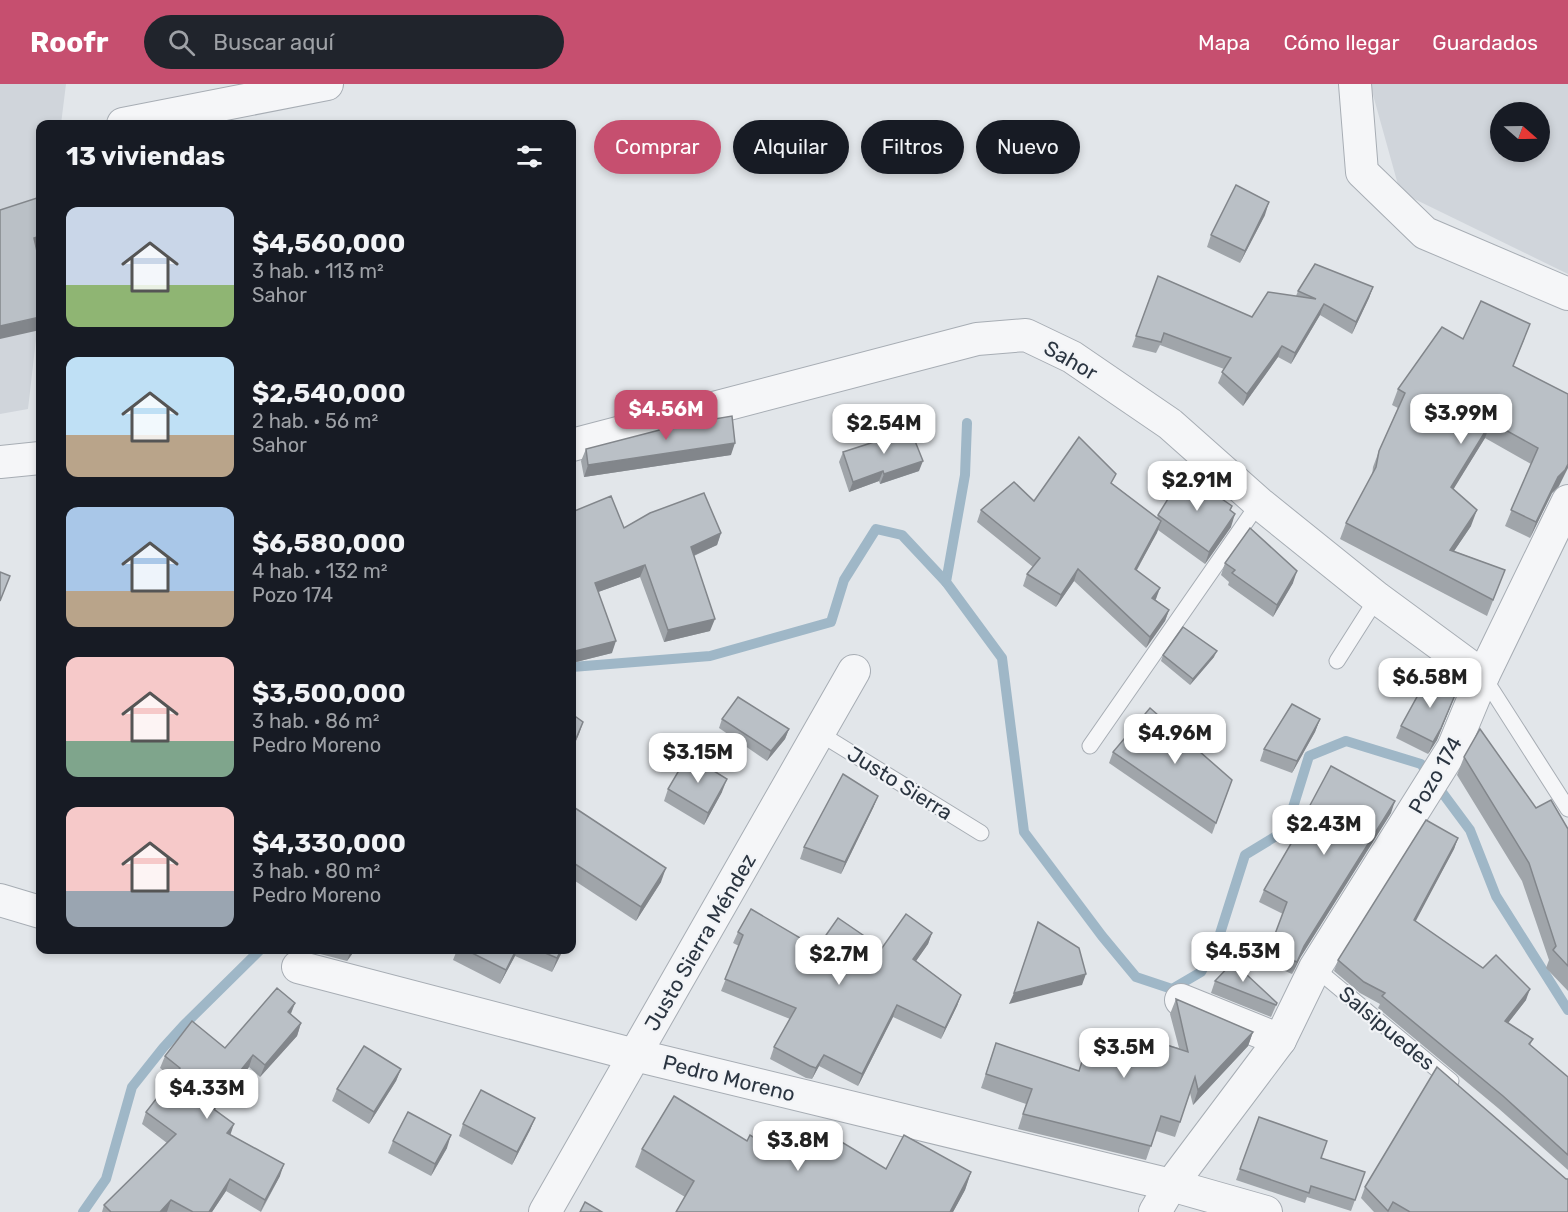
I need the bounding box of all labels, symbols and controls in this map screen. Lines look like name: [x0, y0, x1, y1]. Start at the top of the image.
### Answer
search box: [144, 15, 564, 69]
text: Roofr: [30, 26, 108, 59]
icon: search: [165, 26, 198, 59]
text: Buscar aquí: [213, 29, 334, 56]
text: Mapa: [1198, 30, 1250, 55]
text: Cómo llegar: [1283, 30, 1399, 55]
text: Guardados: [1432, 30, 1538, 55]
north arrow: [1490, 102, 1550, 162]
map controls: [1490, 102, 1550, 162]
chip: Comprar: [594, 120, 721, 174]
chip: Alquilar: [733, 120, 849, 174]
chip: Filtros: [861, 120, 964, 174]
chip: Nuevo: [976, 120, 1080, 174]
icon: filters: [513, 140, 546, 173]
text: 13 viviendas: [66, 141, 225, 172]
text: $4,560,000: [252, 228, 405, 259]
icon: home: [114, 231, 186, 303]
text: 3 hab. · 113 m²: [252, 259, 384, 283]
text: Sahor: [252, 283, 307, 307]
street label: Sahor: [1040, 335, 1102, 385]
text: $2,540,000: [252, 378, 406, 409]
icon: home: [114, 381, 186, 453]
pin: $4.56M: [617, 390, 715, 441]
pin: $3.99M: [1412, 394, 1510, 445]
text: $4.56M: [628, 397, 704, 421]
text: $3.99M: [1424, 401, 1498, 425]
pin: $2.54M: [835, 404, 933, 455]
text: 2 hab. · 56 m²: [252, 409, 378, 433]
text: $2.54M: [846, 411, 922, 435]
text: Sahor: [252, 433, 307, 457]
pin: $2.91M: [1148, 461, 1246, 512]
text: $2.91M: [1162, 468, 1232, 492]
text: $6,580,000: [252, 528, 406, 559]
icon: home: [114, 531, 186, 603]
text: 4 hab. · 132 m²: [252, 559, 388, 583]
text: Pozo 174: [252, 583, 333, 607]
pin: $6.58M: [1381, 658, 1479, 709]
text: $6.58M: [1392, 665, 1468, 689]
text: $3,500,000: [252, 678, 406, 709]
icon: home: [114, 681, 186, 753]
text: 3 hab. · 86 m²: [252, 709, 380, 733]
pin: $4.96M: [1126, 714, 1224, 765]
text: $4.96M: [1138, 721, 1212, 745]
street label: Pozo 174: [1403, 732, 1467, 818]
text: Pedro Moreno: [252, 733, 381, 757]
pin: $3.15M: [649, 733, 747, 784]
text: $3.15M: [663, 740, 733, 764]
street label: Justo Sierra: [843, 741, 957, 825]
pin: $2.43M: [1275, 805, 1373, 856]
text: $2.43M: [1286, 812, 1362, 836]
text: $4,330,000: [252, 828, 406, 859]
icon: home: [114, 831, 186, 903]
street label: Justo Sierra Méndez: [639, 849, 761, 1035]
text: 3 hab. · 80 m²: [252, 859, 380, 883]
text: Pedro Moreno: [252, 883, 381, 907]
pin: $4.53M: [1194, 932, 1292, 983]
pin: $2.7M: [797, 935, 881, 986]
text: $4.53M: [1205, 939, 1281, 963]
text: $2.7M: [809, 942, 869, 966]
street label: Salsipuedes: [1334, 981, 1440, 1075]
pin: $3.5M: [1082, 1028, 1166, 1079]
text: $3.5M: [1093, 1035, 1155, 1059]
street label: Pedro Moreno: [660, 1049, 798, 1107]
pin: $4.33M: [158, 1069, 256, 1120]
text: $4.33M: [169, 1076, 245, 1100]
pin: $3.8M: [756, 1121, 840, 1172]
text: $3.8M: [767, 1128, 829, 1152]

